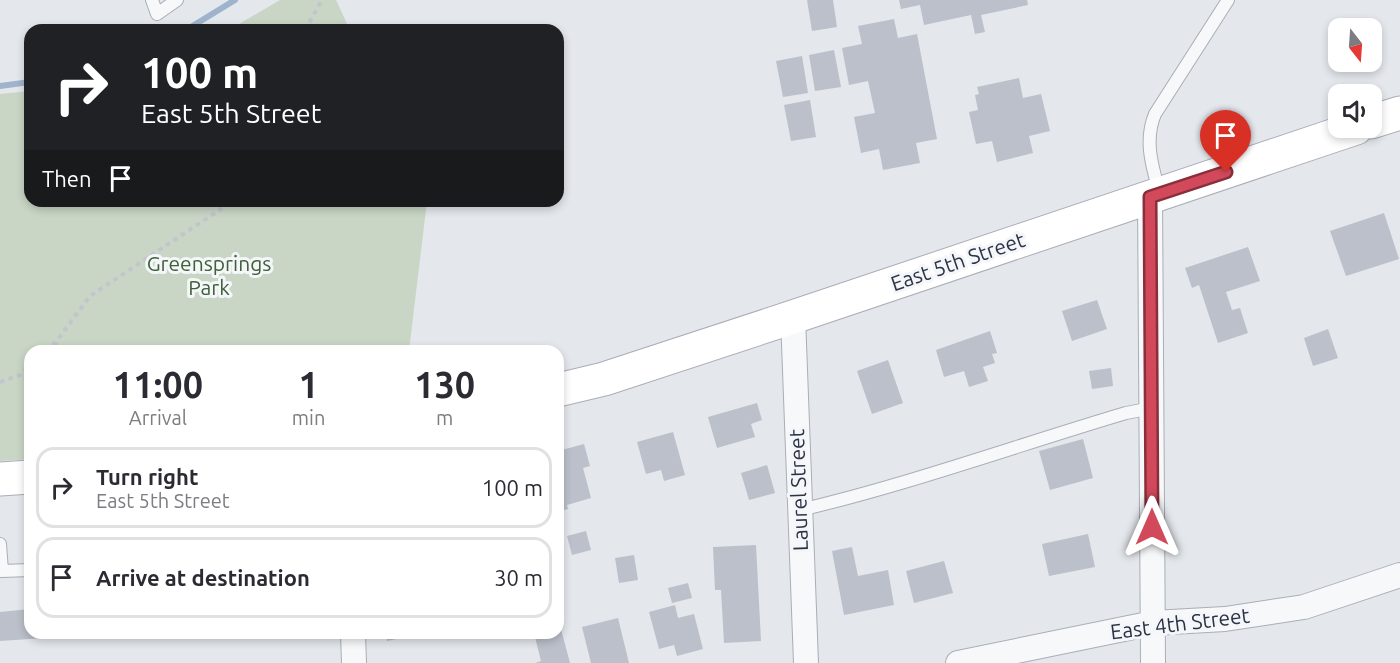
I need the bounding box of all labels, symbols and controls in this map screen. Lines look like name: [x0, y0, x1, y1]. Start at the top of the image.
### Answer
north arrow: [1328, 18, 1382, 72]
map controls: [1328, 18, 1382, 138]
icon: right: [42, 48, 120, 126]
text: 100 m: [141, 49, 258, 96]
button: sound: [1328, 84, 1382, 138]
text: East 5th Street: [141, 98, 321, 128]
pin: [1200, 110, 1251, 172]
icon: arrive: [1209, 119, 1242, 152]
icon: arrive: [104, 162, 137, 195]
text: Then: [42, 166, 92, 191]
street label: East 5th Street: [887, 227, 1028, 295]
park label: Greensprings Park: [147, 251, 271, 299]
text: 11:00: [113, 364, 203, 405]
text: 1: [298, 364, 319, 405]
text: 130: [414, 364, 475, 405]
text: Arrival: [129, 406, 187, 429]
text: min: [292, 406, 325, 429]
text: m: [436, 406, 453, 429]
street label: Laurel Street: [784, 429, 812, 551]
text: Turn right: [96, 464, 198, 489]
icon: right: [45, 471, 78, 504]
text: 100 m: [482, 475, 543, 500]
text: East 5th Street: [96, 489, 230, 512]
position arrow: [1120, 495, 1184, 559]
icon: arrive: [45, 561, 78, 594]
text: Arrive at destination: [96, 565, 310, 590]
text: 30 m: [494, 565, 543, 590]
street label: East 4th Street: [1109, 603, 1251, 643]

